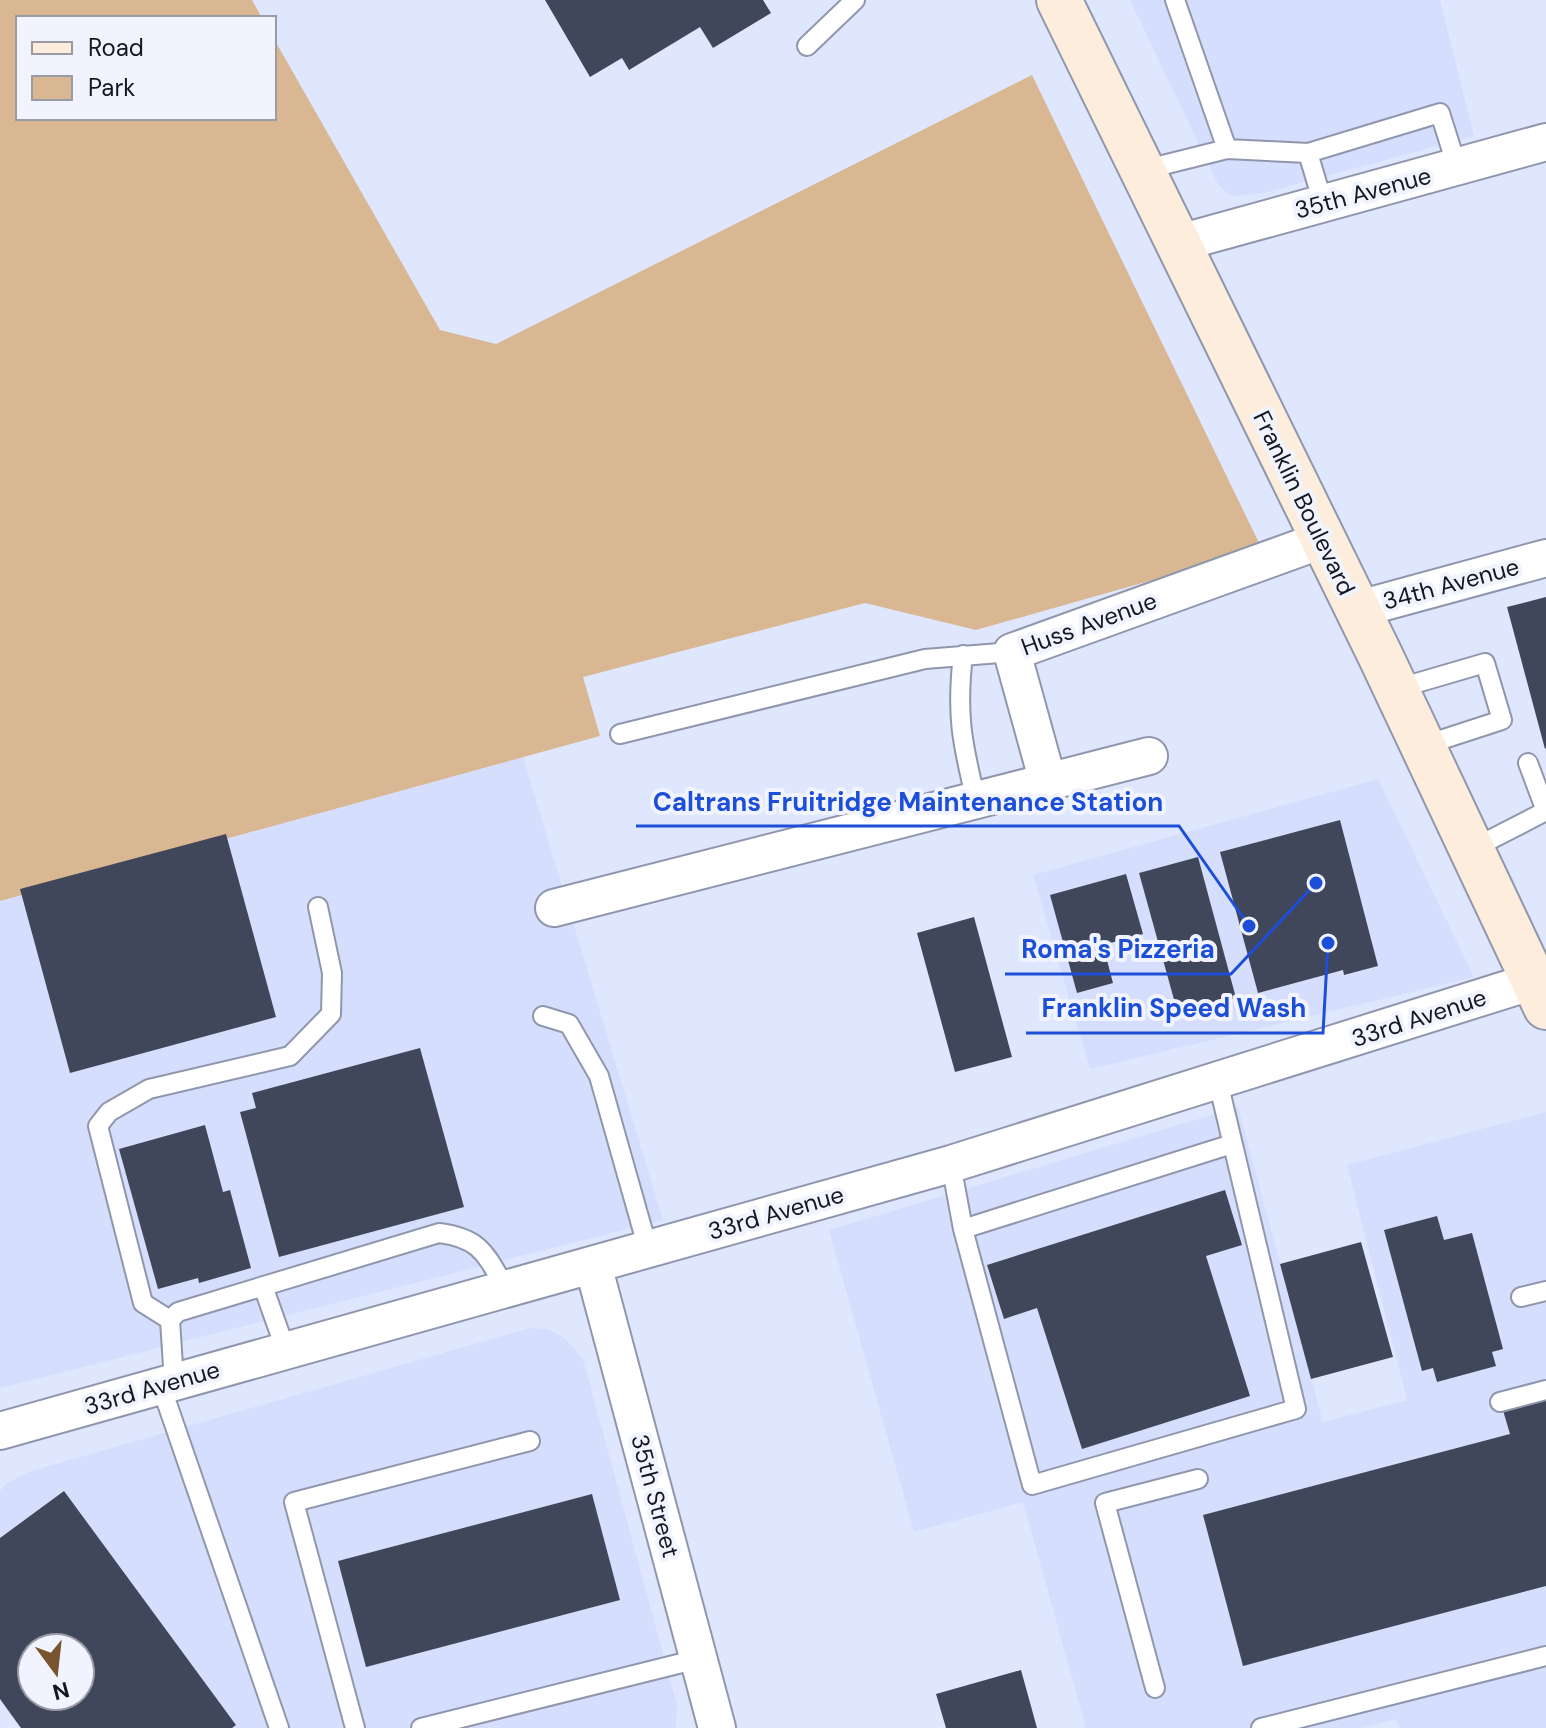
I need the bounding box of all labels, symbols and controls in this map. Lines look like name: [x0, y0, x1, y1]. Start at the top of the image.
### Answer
legend: [16, 16, 276, 120]
text: Road: [88, 32, 144, 63]
text: Park: [88, 72, 135, 103]
street label: 35th Avenue: [1291, 159, 1434, 226]
street label: Franklin Boulevard: [1246, 405, 1363, 600]
street label: 34th Avenue: [1379, 550, 1522, 617]
street label: Huss Avenue: [1017, 585, 1161, 662]
callout: Caltrans Fruitridge Maintenance Station: [636, 776, 1179, 826]
text: Caltrans Fruitridge Maintenance Station: [653, 785, 1163, 819]
callout: Roma's Pizzeria: [1005, 924, 1231, 974]
text: Roma's Pizzeria: [1021, 932, 1215, 966]
street label: 33rd Avenue: [1348, 981, 1490, 1054]
callout: Franklin Speed Wash: [1026, 983, 1323, 1033]
text: Franklin Speed Wash: [1042, 991, 1306, 1025]
street label: 33rd Avenue: [704, 1178, 847, 1247]
street label: 33rd Avenue: [80, 1353, 223, 1422]
street label: 35th Street: [624, 1431, 687, 1561]
north arrow: [16, 1632, 96, 1712]
text: N: [50, 1675, 73, 1707]

